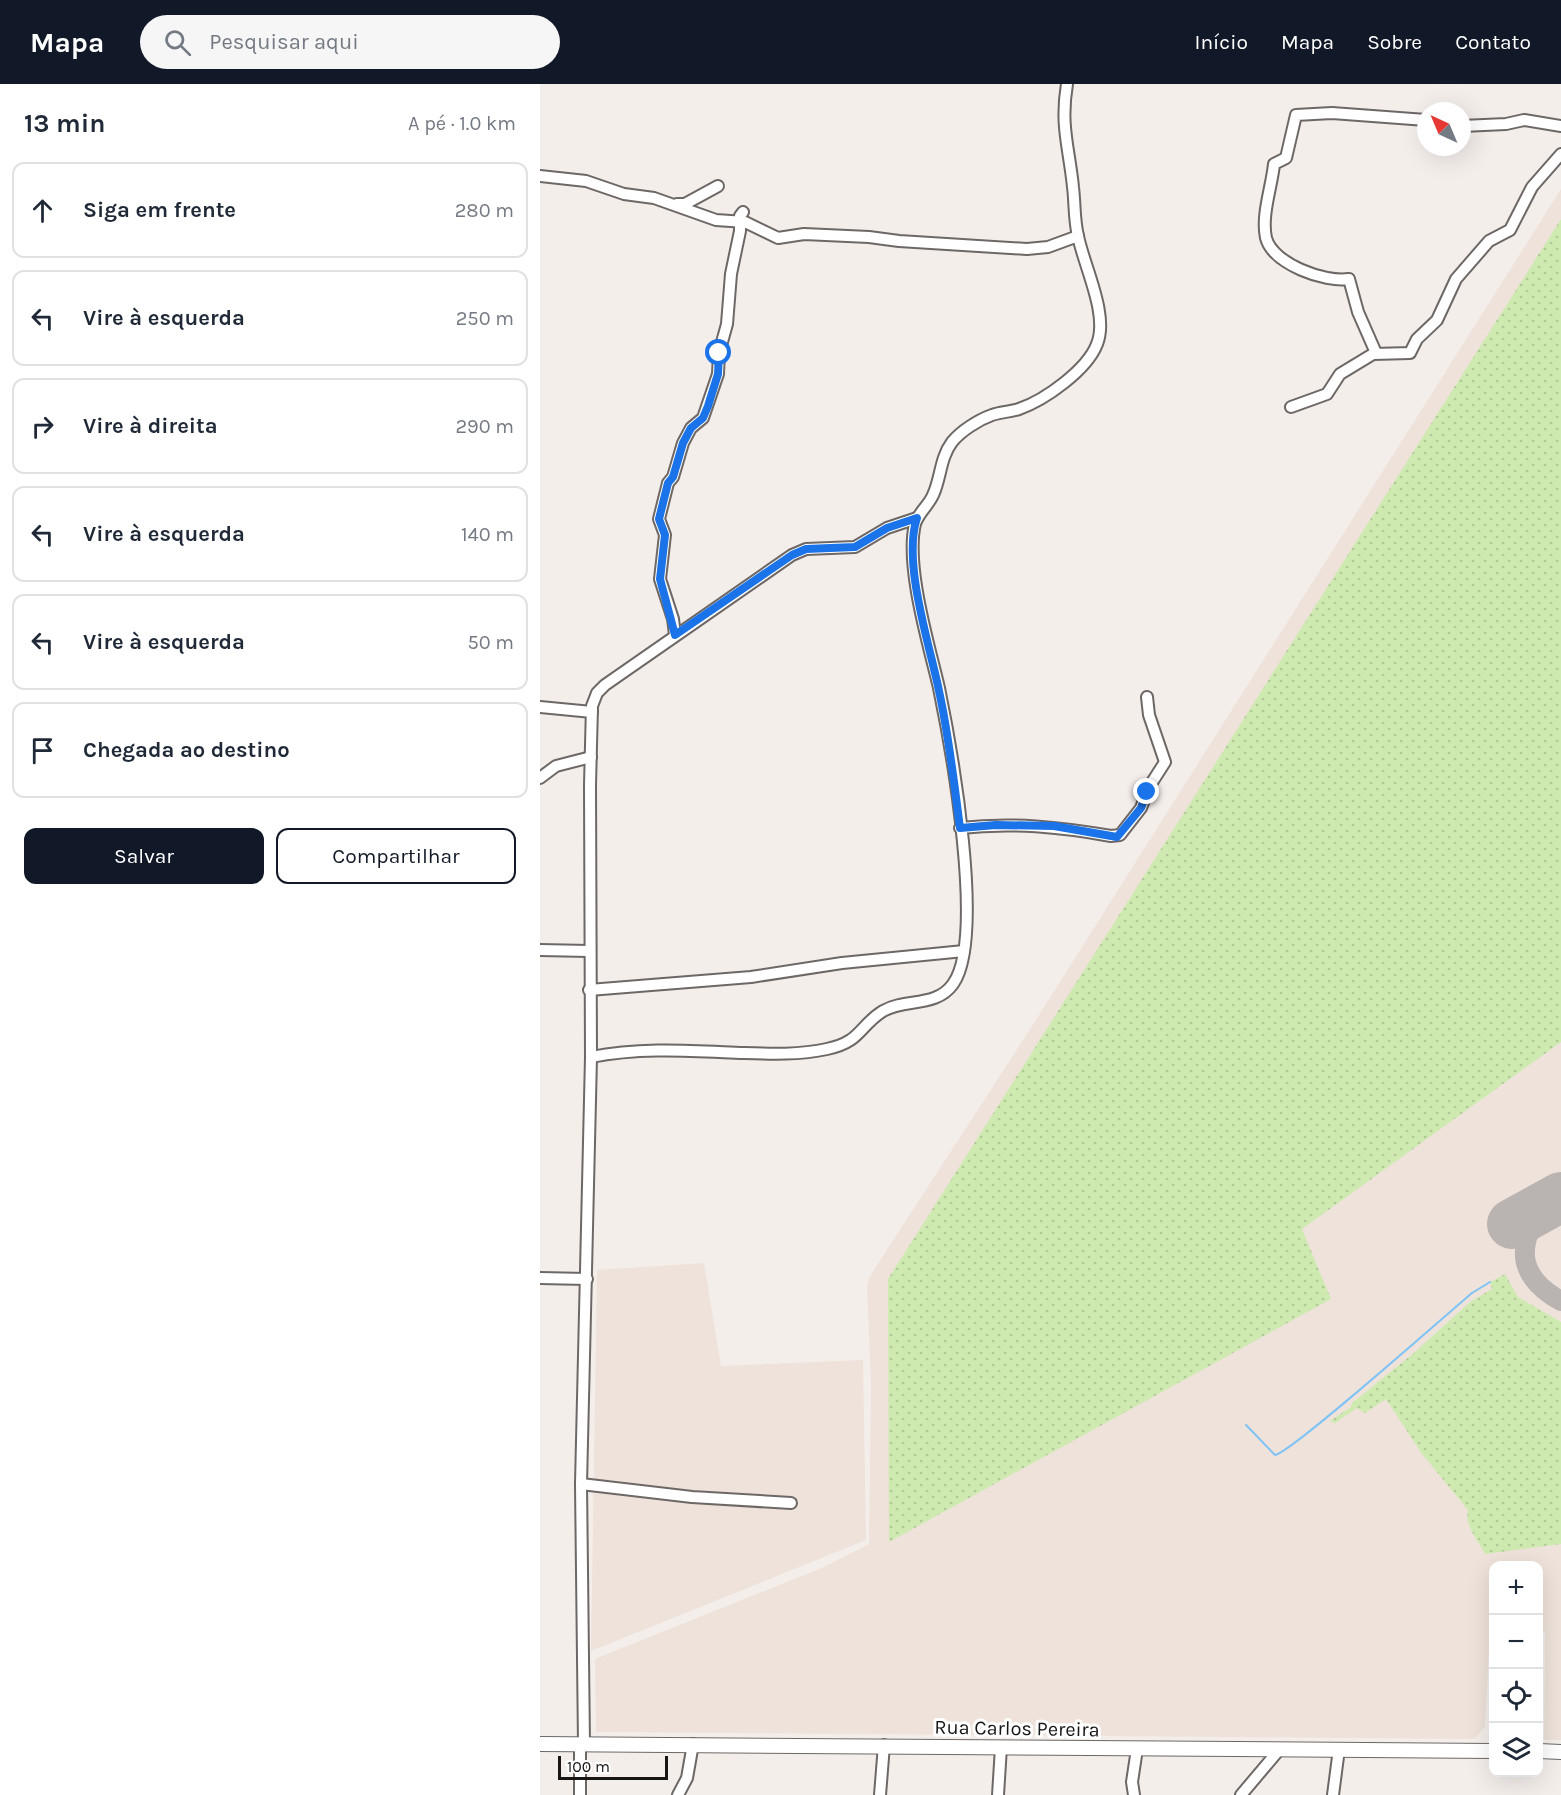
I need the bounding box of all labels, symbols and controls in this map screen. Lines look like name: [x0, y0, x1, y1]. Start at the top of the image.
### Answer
search box: [140, 15, 560, 69]
text: Mapa: [30, 26, 104, 59]
icon: search: [161, 26, 194, 59]
text: Pesquisar aqui: [209, 29, 359, 55]
text: Início: [1195, 30, 1248, 54]
text: Mapa: [1281, 30, 1334, 54]
text: Sobre: [1367, 30, 1422, 54]
text: Contato: [1455, 30, 1531, 54]
north arrow: [1417, 102, 1471, 156]
text: 13 min: [24, 108, 105, 139]
text: A pé · 1.0 km: [408, 112, 516, 135]
icon: ahead: [26, 194, 59, 227]
text: Siga em frente: [83, 197, 236, 223]
text: 280 m: [455, 199, 514, 222]
icon: left: [26, 302, 59, 335]
text: Vire à esquerda: [83, 305, 245, 331]
text: 250 m: [456, 307, 514, 330]
route start: [705, 339, 731, 365]
icon: right: [26, 410, 59, 443]
text: Vire à direita: [83, 413, 218, 439]
text: 290 m: [455, 415, 514, 438]
icon: left: [26, 518, 59, 551]
text: Vire à esquerda: [83, 521, 245, 547]
text: 140 m: [461, 523, 514, 546]
icon: left: [26, 626, 59, 659]
text: Vire à esquerda: [83, 629, 245, 655]
text: 50 m: [467, 631, 514, 654]
icon: arrive: [26, 734, 59, 767]
text: Chegada ao destino: [83, 737, 290, 763]
route end: [1133, 778, 1159, 804]
button: Salvar: [24, 828, 264, 884]
button: Compartilhar: [276, 828, 516, 884]
map controls: [1489, 1561, 1543, 1777]
button: +: [1489, 1561, 1543, 1615]
button: −: [1489, 1615, 1543, 1669]
button: locate: [1489, 1669, 1543, 1723]
street label: Rua Carlos Pereira: [934, 1716, 1100, 1741]
button: layers: [1489, 1723, 1543, 1777]
scale bar: [558, 1753, 668, 1780]
text: 100 m: [567, 1757, 610, 1776]

